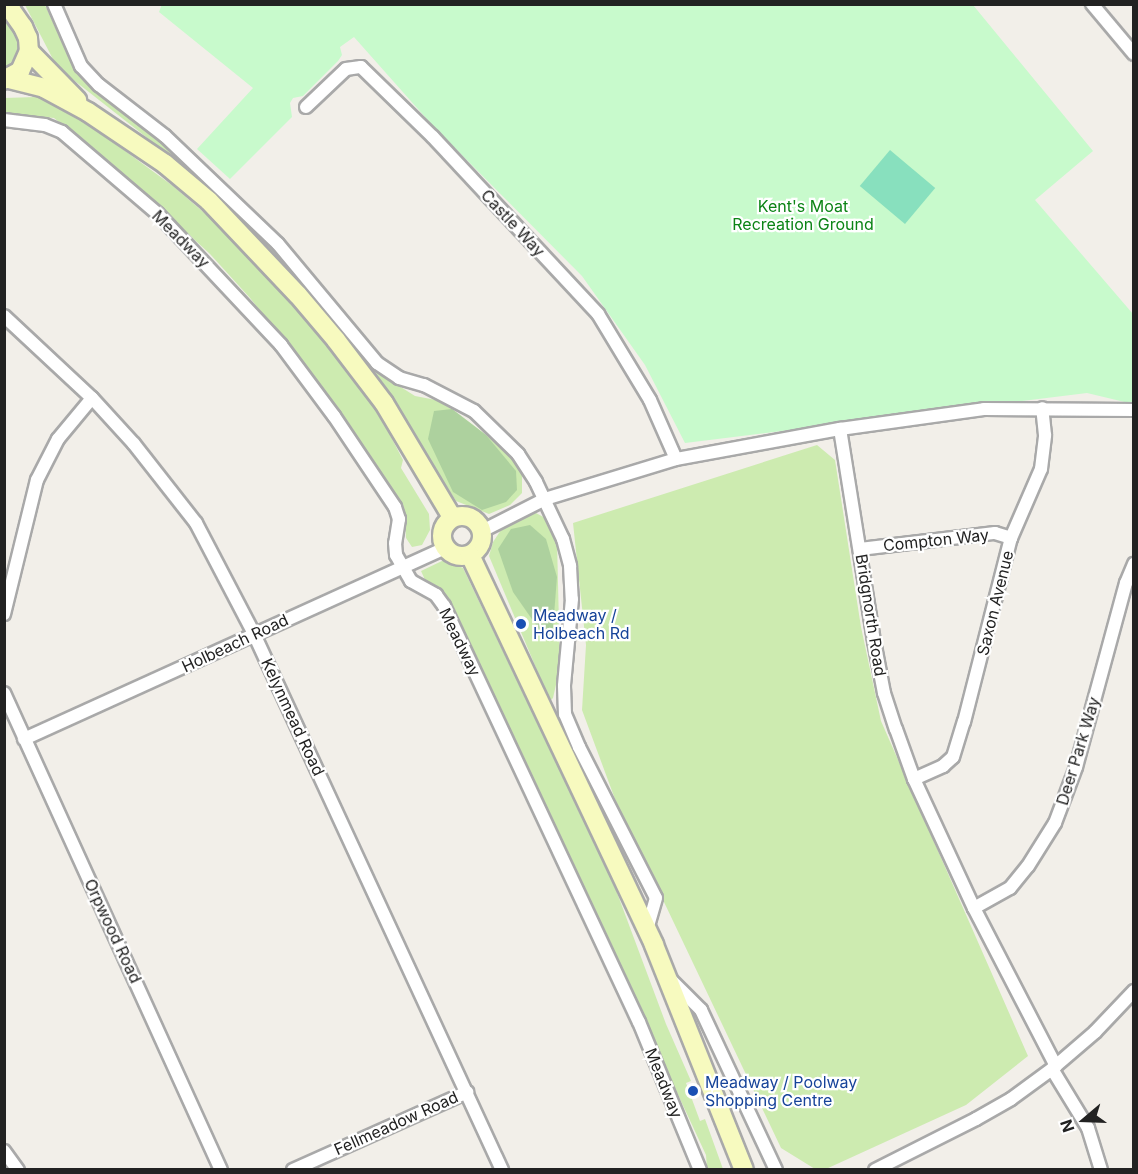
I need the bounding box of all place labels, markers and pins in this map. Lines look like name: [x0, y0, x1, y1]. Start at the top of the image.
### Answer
place label: Meadway / Holbeach Rd: [533, 605, 630, 643]
marker: Meadway / Holbeach Rd: [514, 617, 528, 631]
place label: Meadway / Poolway Shopping Centre: [705, 1072, 857, 1110]
marker: Meadway / Poolway Shopping Centre: [686, 1084, 700, 1098]

